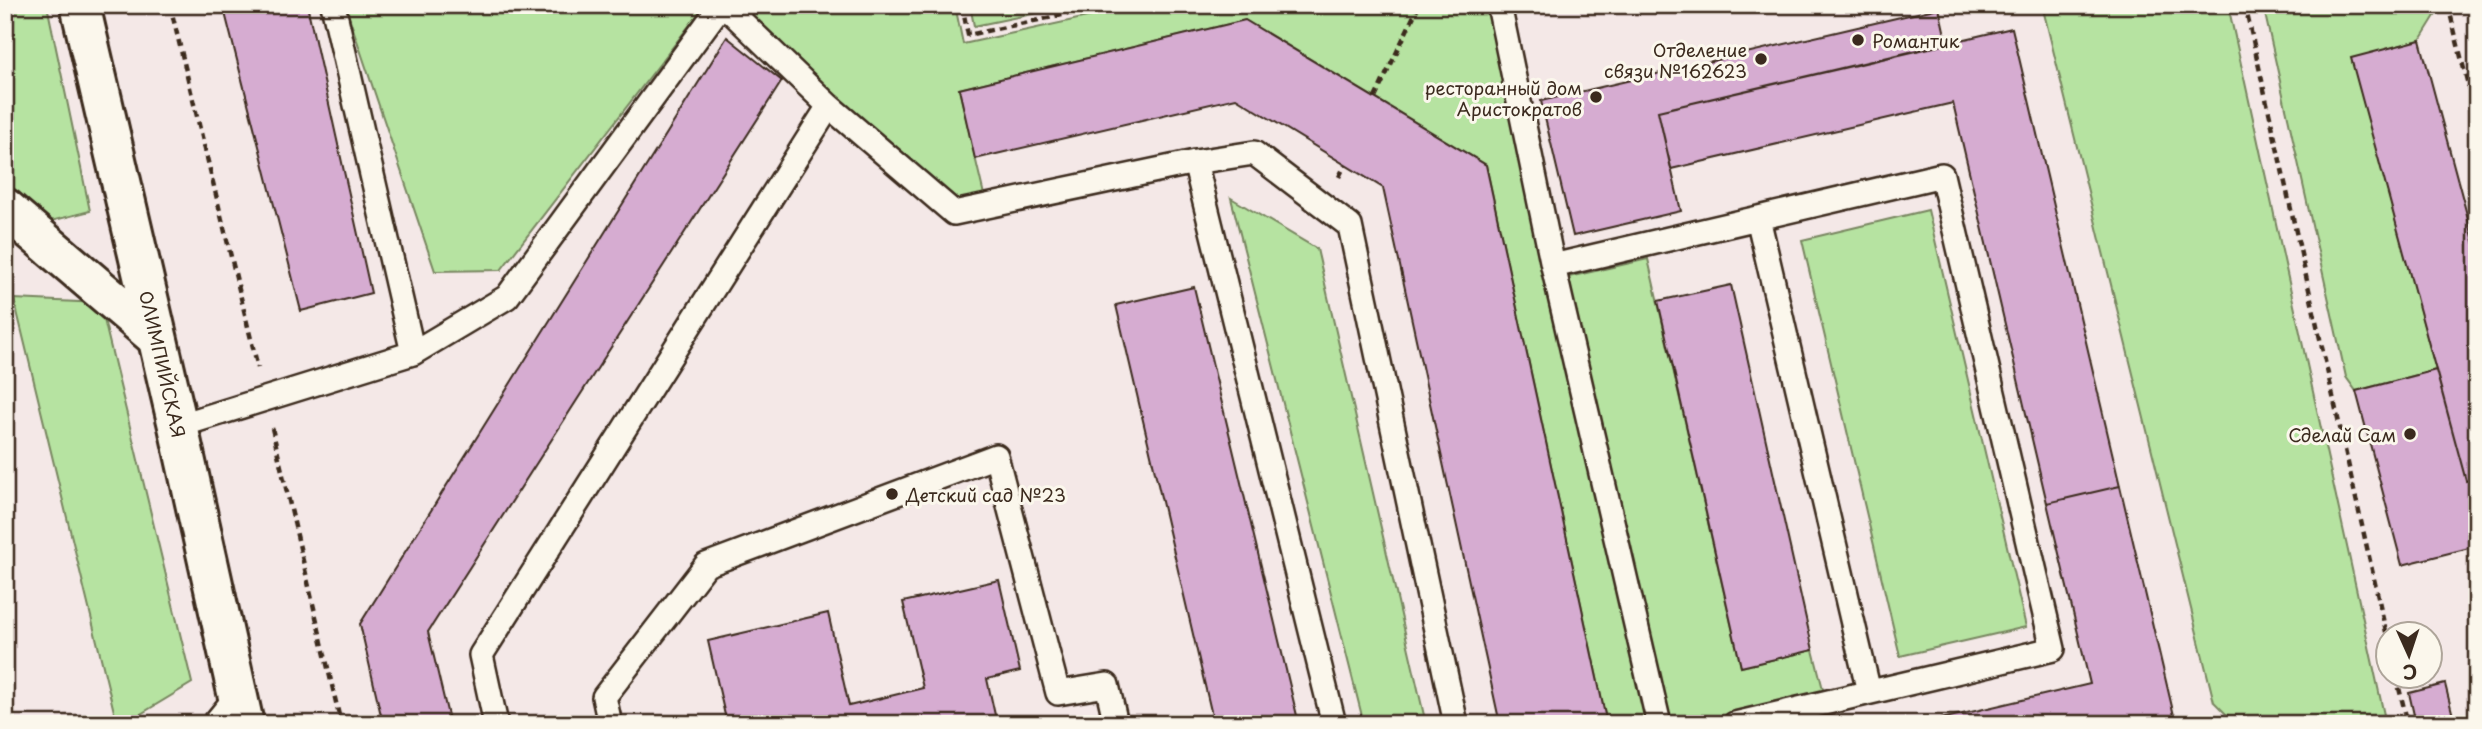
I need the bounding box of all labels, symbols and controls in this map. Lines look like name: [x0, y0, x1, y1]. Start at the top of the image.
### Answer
place label: Романтик: [1872, 27, 1960, 54]
marker: Романтик: [1850, 32, 1866, 48]
place label: Отделение связи №162623: [1604, 36, 1747, 84]
marker: Отделение связи №162623: [1753, 51, 1769, 67]
place label: ресторанный дом Аристократов: [1425, 74, 1582, 122]
marker: ресторанный дом Аристократов: [1588, 89, 1604, 105]
street label: ОЛИМПИЙСКАЯ: [133, 288, 193, 440]
place label: Сделай Сам: [2288, 421, 2396, 448]
marker: Сделай Сам: [2402, 426, 2418, 442]
place label: Детский сад №23: [905, 481, 1066, 508]
marker: Детский сад №23: [884, 486, 900, 502]
north arrow: [2374, 620, 2444, 690]
text: С: [2402, 659, 2418, 687]

